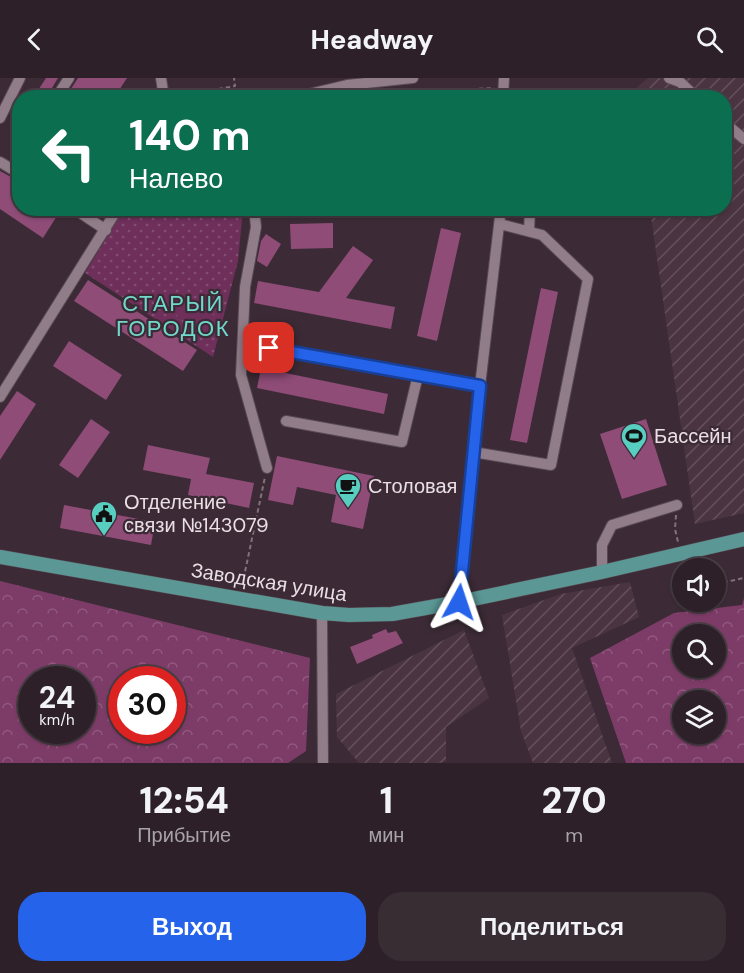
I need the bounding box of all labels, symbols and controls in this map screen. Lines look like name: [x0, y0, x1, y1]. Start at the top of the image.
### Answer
text: Headway: [311, 22, 433, 57]
icon: back: [18, 23, 51, 56]
icon: search: [693, 23, 726, 56]
text: 140 m: [129, 108, 251, 163]
icon: left: [30, 114, 108, 192]
text: Налево: [129, 161, 223, 196]
district label: СТАРЫЙ ГОРОДОК: [116, 289, 230, 343]
pin: [243, 322, 294, 373]
icon: arrive: [252, 331, 285, 364]
sports icon: Бассейн: [619, 421, 649, 459]
place label: Бассейн: [654, 423, 732, 449]
cafe icon: Столовая: [333, 471, 363, 509]
place label: Столовая: [368, 473, 457, 499]
place label: Отделение связи №143079: [124, 489, 269, 538]
public building icon: Отделение связи №143079: [89, 499, 119, 537]
street label: Заводская улица: [189, 557, 350, 607]
map controls: [672, 558, 726, 744]
button: sound: [672, 558, 726, 612]
position arrow: [427, 570, 491, 634]
button: search: [672, 624, 726, 678]
speed limit sign: 30: [108, 666, 186, 744]
text: 24: [39, 678, 75, 717]
button: layers: [672, 690, 726, 744]
text: km/h: [39, 710, 75, 730]
text: 12:54: [139, 777, 229, 824]
text: 1: [380, 777, 393, 824]
text: 270: [542, 777, 607, 824]
text: Прибытие: [137, 822, 231, 848]
text: мин: [368, 822, 404, 848]
text: m: [565, 822, 583, 848]
button: Выход: [18, 892, 366, 961]
button: Поделиться: [378, 892, 726, 961]

